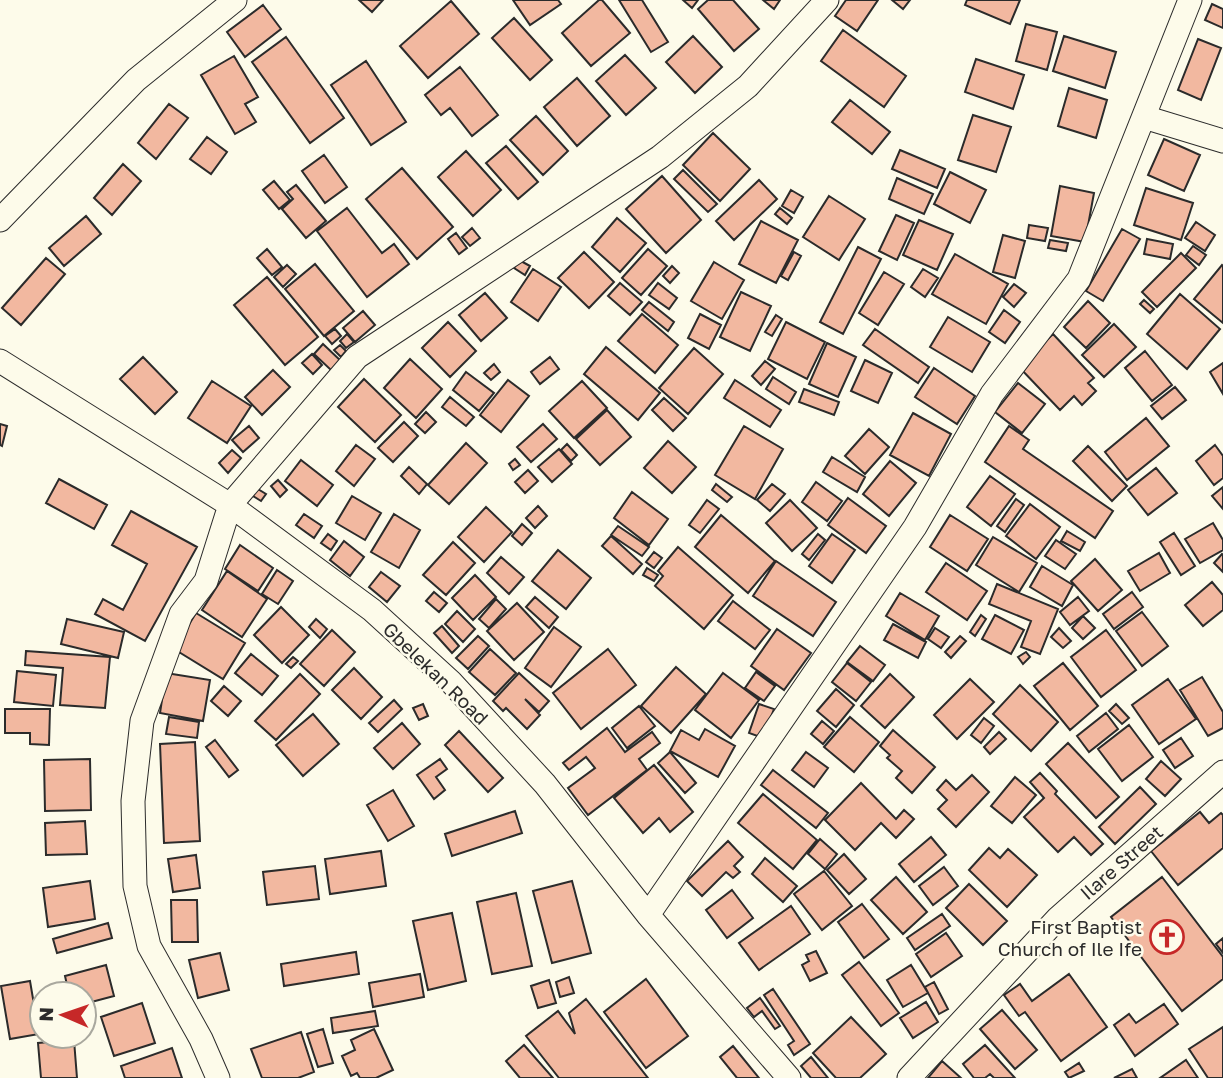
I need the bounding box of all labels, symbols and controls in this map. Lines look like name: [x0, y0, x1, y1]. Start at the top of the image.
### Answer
street label: Gbelekan Road: [379, 617, 493, 729]
street label: Ilare Street: [1075, 820, 1167, 904]
place label: First Baptist Church of Ile Ife: [998, 915, 1142, 960]
church icon: First Baptist Church of Ile Ife: [1148, 918, 1186, 956]
north arrow: [28, 980, 98, 1050]
text: N: [34, 1007, 57, 1022]

